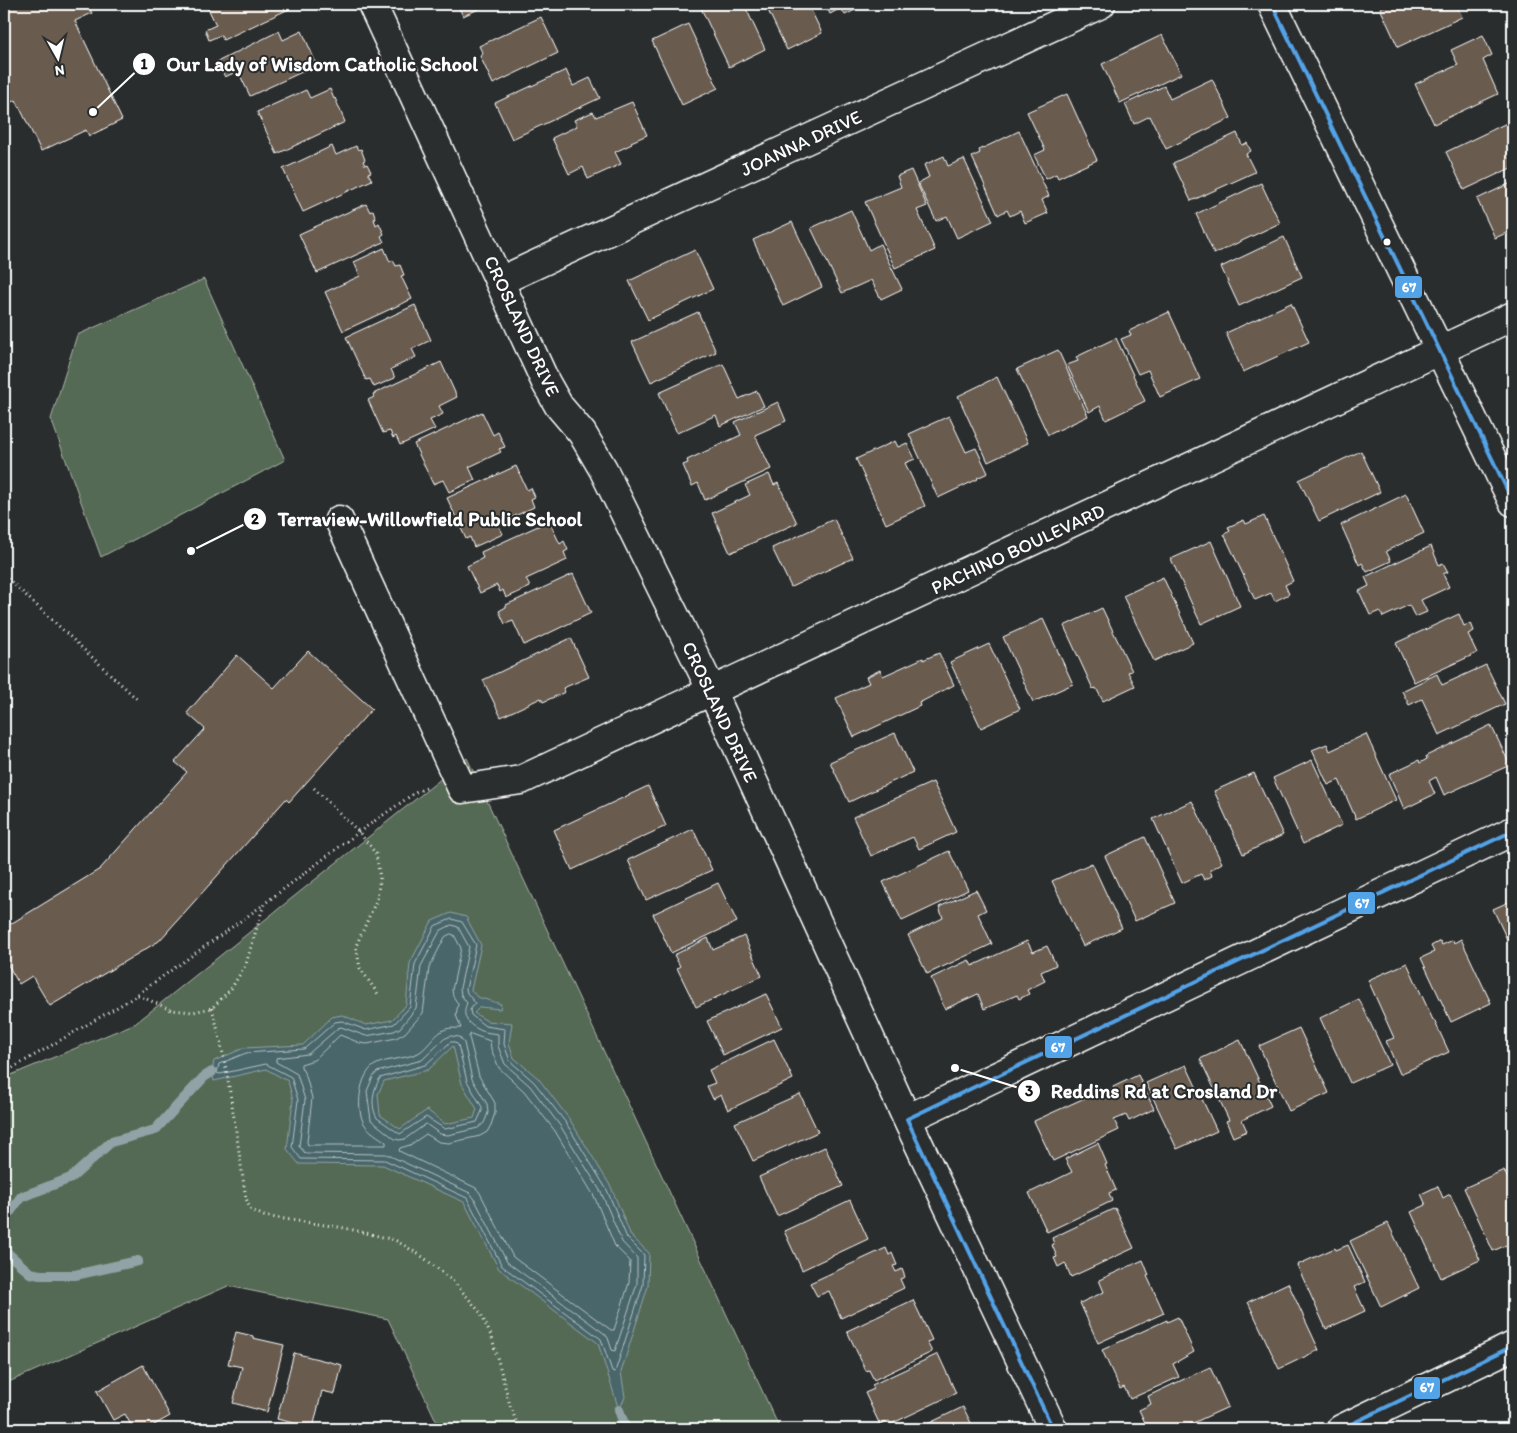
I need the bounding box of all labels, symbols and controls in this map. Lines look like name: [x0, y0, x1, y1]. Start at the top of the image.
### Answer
north arrow: [32, 32, 82, 82]
callout: Our Lady of Wisdom Catholic School: [131, 46, 488, 81]
text: Our Lady of Wisdom Catholic School: [166, 52, 478, 77]
text: 1: [141, 55, 148, 73]
text: N: [54, 61, 66, 79]
street label: JOANNA DRIVE: [737, 105, 865, 181]
unlabelled marker: [1382, 237, 1392, 247]
street label: CROSLAND DRIVE: [479, 252, 565, 400]
line badge: 67: [1394, 275, 1423, 299]
text: 67: [1402, 279, 1416, 296]
street label: PACHINO BOULEVARD: [927, 499, 1109, 599]
callout: Terraview-Willowfield Public School: [242, 501, 592, 536]
text: Terraview-Willowfield Public School: [277, 507, 583, 531]
text: 2: [251, 510, 259, 528]
street label: CROSLAND DRIVE: [677, 638, 763, 786]
line badge: 67: [1347, 891, 1376, 915]
text: 67: [1355, 895, 1369, 912]
line badge: 67: [1044, 1035, 1073, 1059]
text: 67: [1051, 1039, 1065, 1056]
callout: Reddins Rd at Crosland Dr: [1016, 1074, 1287, 1109]
text: Reddins Rd at Crosland Dr: [1051, 1079, 1278, 1103]
text: 3: [1025, 1082, 1033, 1100]
line badge: 67: [1413, 1376, 1441, 1400]
text: 67: [1420, 1379, 1434, 1396]

